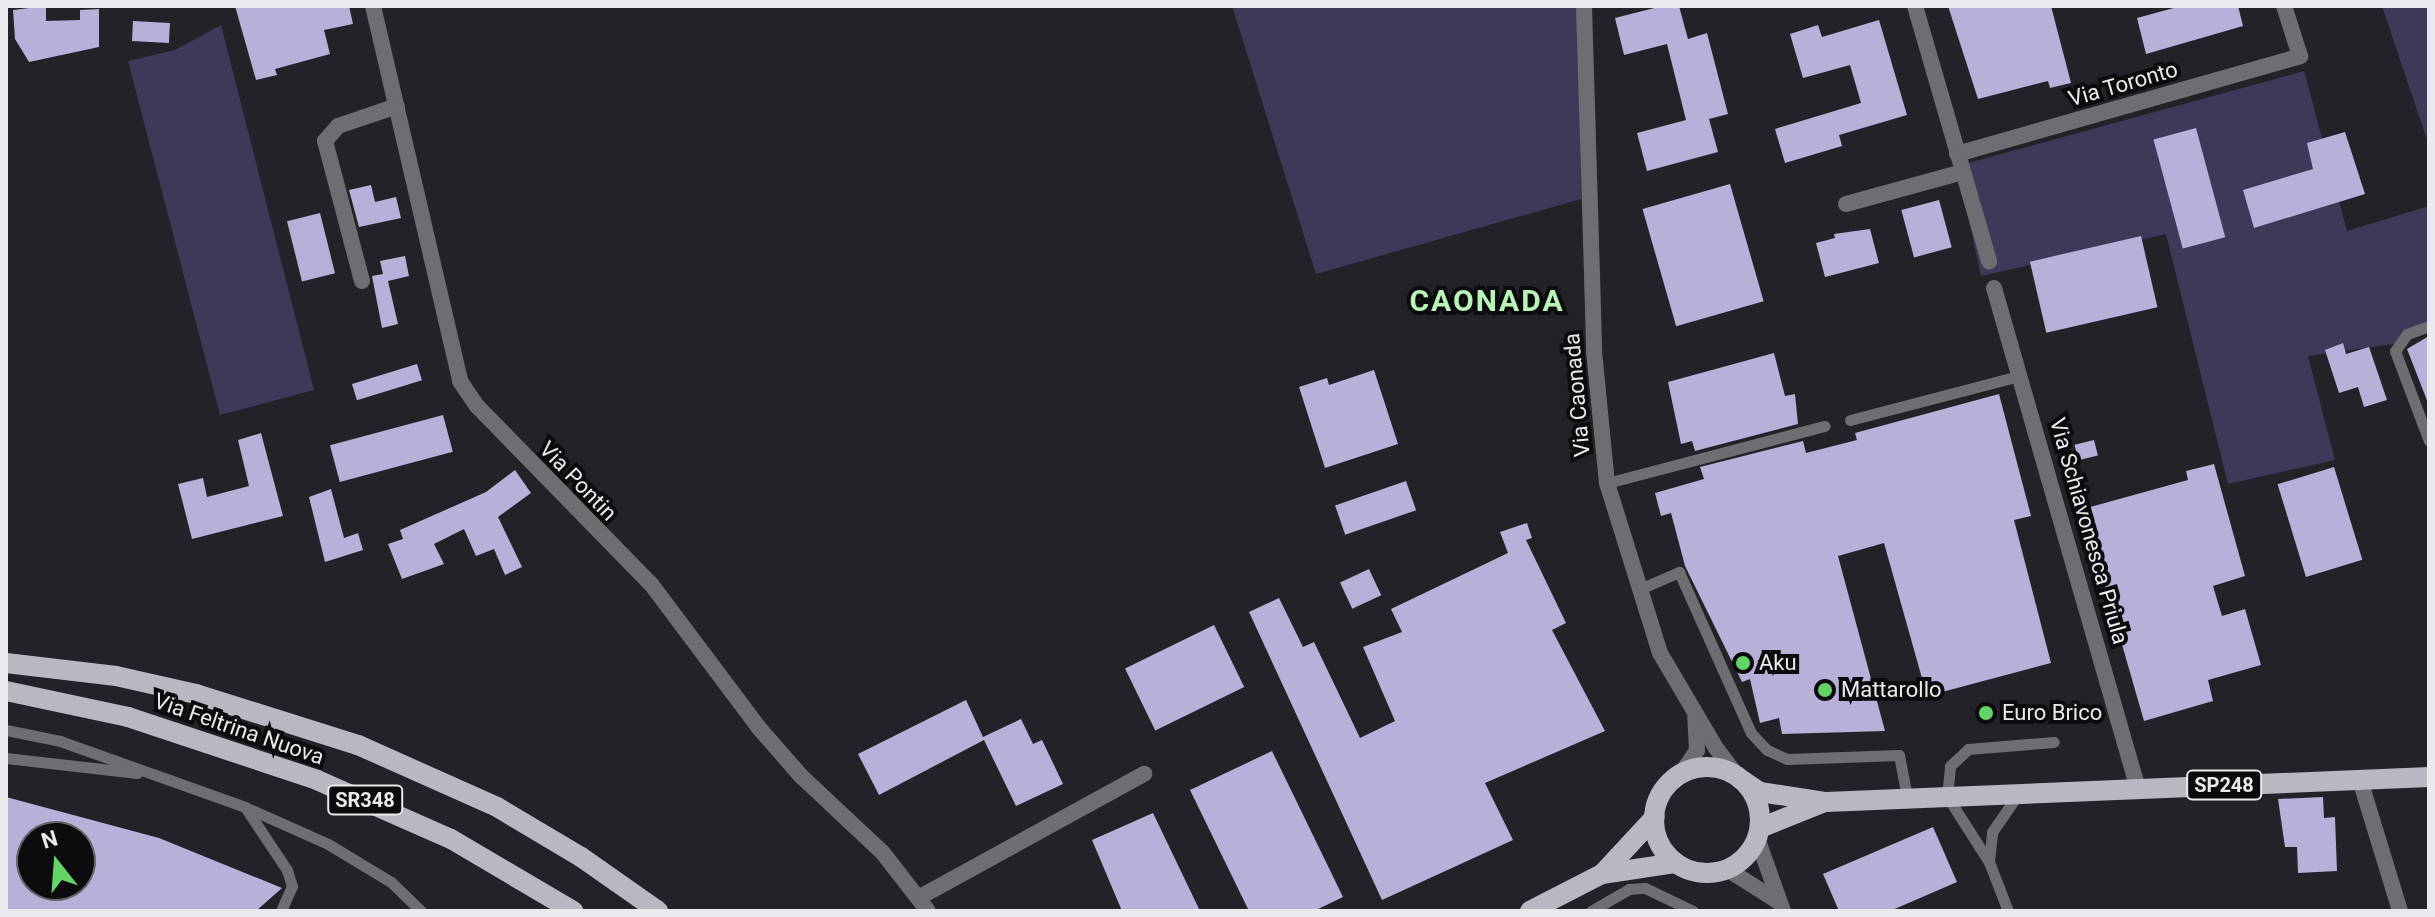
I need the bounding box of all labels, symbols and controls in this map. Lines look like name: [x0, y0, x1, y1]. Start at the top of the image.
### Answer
street label: Via Toronto: [2065, 56, 2181, 112]
district label: CAONADA: [1409, 283, 1565, 319]
street label: Via Caonada: [1558, 332, 1596, 458]
street label: Via Schiavonesca Priula: [2044, 415, 2134, 647]
street label: Via Pontin: [534, 436, 622, 526]
place label: Aku: [1759, 650, 1797, 676]
marker: Aku: [1734, 654, 1752, 672]
place label: Mattarollo: [1841, 677, 1942, 703]
marker: Mattarollo: [1816, 681, 1834, 699]
street label: Via Feltrina Nuova: [151, 688, 327, 770]
place label: Euro Brico: [2002, 700, 2102, 726]
marker: Euro Brico: [1977, 704, 1995, 722]
road number: SP248: [2186, 769, 2262, 801]
road number: SR348: [327, 784, 403, 816]
north arrow: [16, 821, 96, 901]
text: N: [38, 825, 61, 854]

